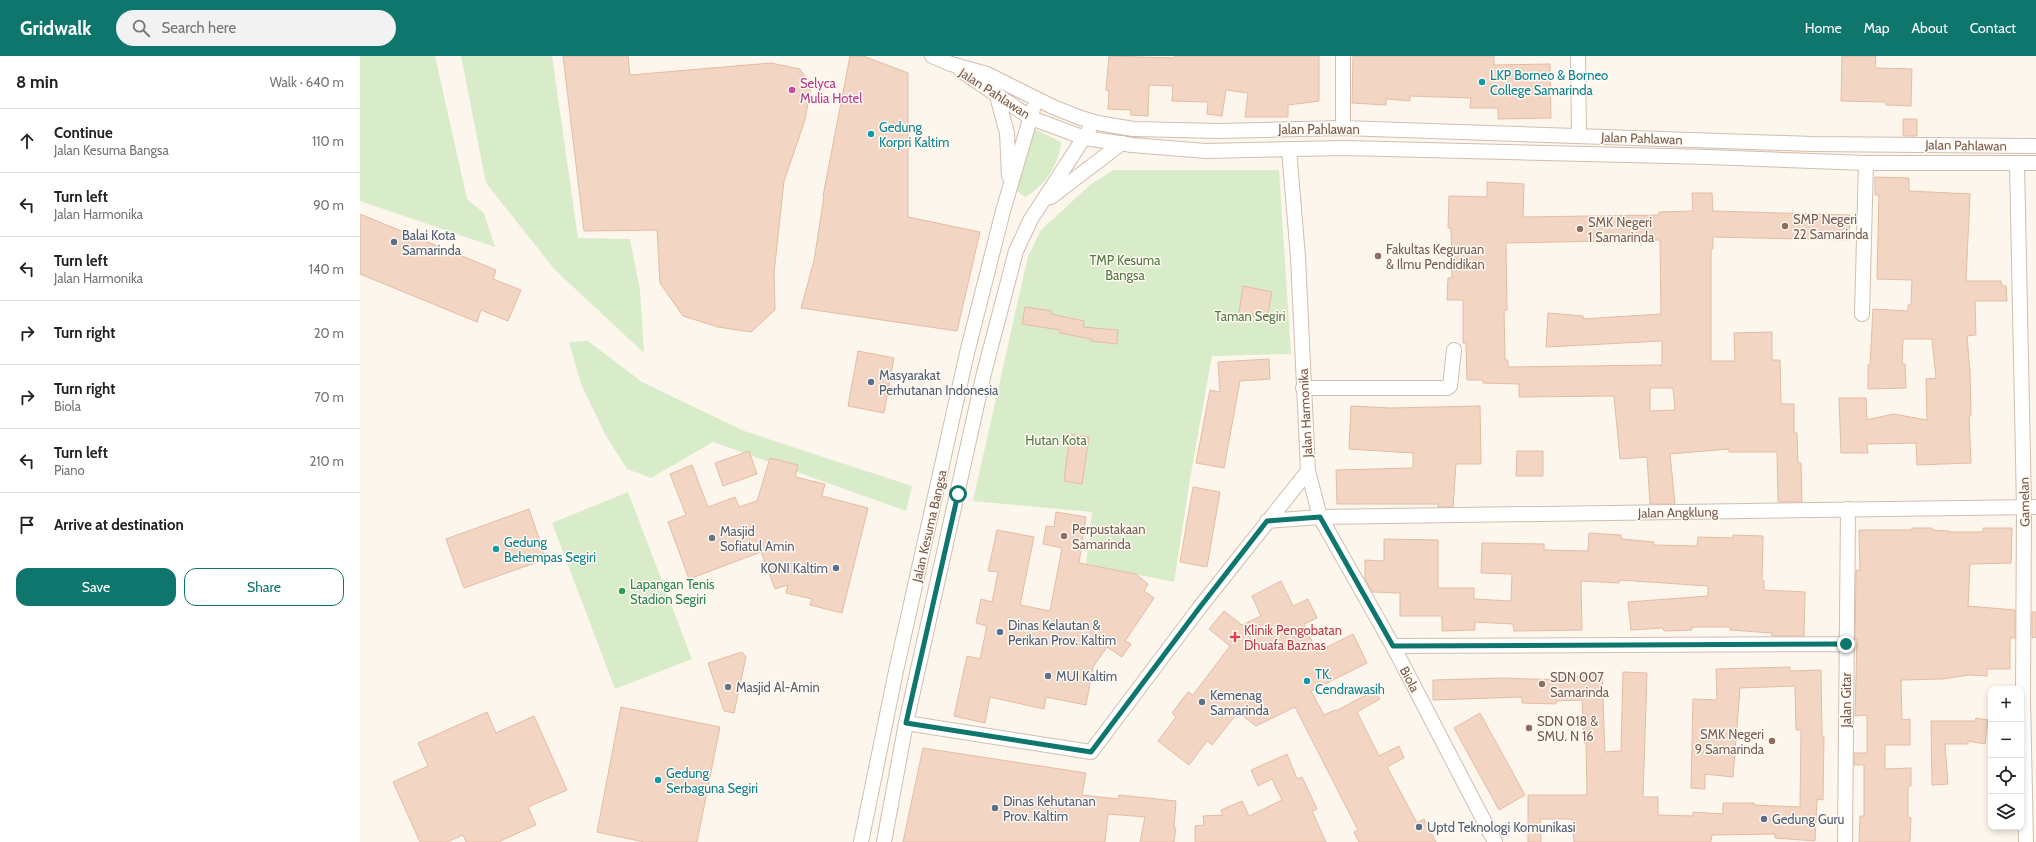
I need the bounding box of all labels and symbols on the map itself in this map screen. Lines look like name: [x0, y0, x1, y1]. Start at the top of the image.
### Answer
street label: Jalan Pahlawan: [956, 64, 1034, 122]
place label: LKP Borneo & Borneo College Samarinda: [1490, 67, 1608, 98]
place label: Selyca Mulia Hotel: [800, 75, 862, 106]
marker: LKP Borneo & Borneo College Samarinda: [1477, 77, 1487, 87]
marker: Selyca Mulia Hotel: [787, 85, 797, 95]
place label: Gedung Korpri Kaltim: [879, 119, 949, 150]
street label: Jalan Pahlawan: [1277, 121, 1360, 137]
marker: Gedung Korpri Kaltim: [866, 129, 876, 139]
street label: Jalan Pahlawan: [1600, 129, 1683, 147]
street label: Jalan Pahlawan: [1924, 136, 2007, 154]
place label: SMP Negeri 22 Samarinda: [1793, 211, 1869, 242]
place label: SMK Negeri 1 Samarinda: [1588, 214, 1655, 245]
marker: SMP Negeri 22 Samarinda: [1780, 221, 1790, 231]
marker: SMK Negeri 1 Samarinda: [1575, 224, 1585, 234]
place label: Balai Kota Samarinda: [402, 227, 462, 258]
marker: Balai Kota Samarinda: [389, 237, 399, 247]
place label: Fakultas Keguruan & Ilmu Pendidikan: [1386, 241, 1485, 272]
marker: Fakultas Keguruan & Ilmu Pendidikan: [1373, 251, 1383, 261]
park label: TMP Kesuma Bangsa: [1090, 252, 1161, 283]
park label: Taman Segiri: [1215, 308, 1285, 324]
place label: Masyarakat Perhutanan Indonesia: [879, 367, 999, 398]
street label: Jalan Harmonika: [1295, 367, 1315, 459]
marker: Masyarakat Perhutanan Indonesia: [866, 377, 876, 387]
park label: Hutan Kota: [1025, 432, 1087, 448]
street label: Jalan Kesuma Bangsa: [908, 468, 950, 585]
street label: Gamelan: [2016, 477, 2032, 527]
route start: [949, 485, 967, 503]
street label: Jalan Angklung: [1637, 503, 1719, 521]
place label: Perpustakaan Samarinda: [1072, 521, 1146, 552]
place label: Masjid Sofiatul Amin: [720, 523, 794, 554]
marker: Perpustakaan Samarinda: [1059, 531, 1069, 541]
marker: Masjid Sofiatul Amin: [707, 533, 717, 543]
place label: Gedung Behempas Segiri: [504, 534, 596, 565]
marker: Gedung Behempas Segiri: [491, 544, 501, 554]
place label: KONI Kaltim: [760, 560, 828, 576]
marker: KONI Kaltim: [831, 563, 841, 573]
place label: Lapangan Tenis Stadion Segiri: [630, 576, 715, 607]
marker: Lapangan Tenis Stadion Segiri: [617, 586, 627, 596]
place label: Dinas Kelautan & Perikan Prov. Kaltim: [1008, 617, 1116, 648]
place label: Klinik Pengobatan Dhuafa Baznas: [1244, 622, 1342, 653]
marker: Dinas Kelautan & Perikan Prov. Kaltim: [995, 627, 1005, 637]
marker: Klinik Pengobatan Dhuafa Baznas: [1229, 631, 1241, 643]
route end: [1837, 635, 1855, 653]
street label: Biola: [1397, 663, 1424, 695]
place label: TK. Cendrawasih: [1315, 666, 1385, 697]
place label: MUI Kaltim: [1056, 668, 1117, 684]
place label: SDN 007 Samarinda: [1550, 669, 1610, 700]
marker: MUI Kaltim: [1043, 671, 1053, 681]
street label: Jalan Gitar: [1838, 672, 1854, 729]
marker: TK. Cendrawasih: [1302, 676, 1312, 686]
place label: Masjid Al-Amin: [736, 679, 820, 696]
marker: SDN 007 Samarinda: [1537, 679, 1547, 689]
marker: Masjid Al-Amin: [723, 682, 733, 692]
place label: Kemenag Samarinda: [1210, 687, 1270, 718]
marker: Kemenag Samarinda: [1197, 697, 1207, 707]
place label: SDN 018 & SMU. N 16: [1537, 713, 1598, 744]
marker: SDN 018 & SMU. N 16: [1524, 723, 1534, 733]
place label: SMK Negeri 9 Samarinda: [1695, 726, 1765, 757]
marker: SMK Negeri 9 Samarinda: [1767, 736, 1777, 746]
place label: Gedung Serbaguna Segiri: [666, 765, 758, 796]
marker: Gedung Serbaguna Segiri: [653, 775, 663, 785]
place label: Dinas Kehutanan Prov. Kaltim: [1003, 793, 1096, 824]
marker: Dinas Kehutanan Prov. Kaltim: [990, 803, 1000, 813]
place label: Gedung Guru: [1772, 811, 1845, 827]
marker: Gedung Guru: [1759, 814, 1769, 824]
place label: Uptd Teknologi Komunikasi: [1427, 819, 1576, 835]
marker: Uptd Teknologi Komunikasi: [1414, 822, 1424, 832]

